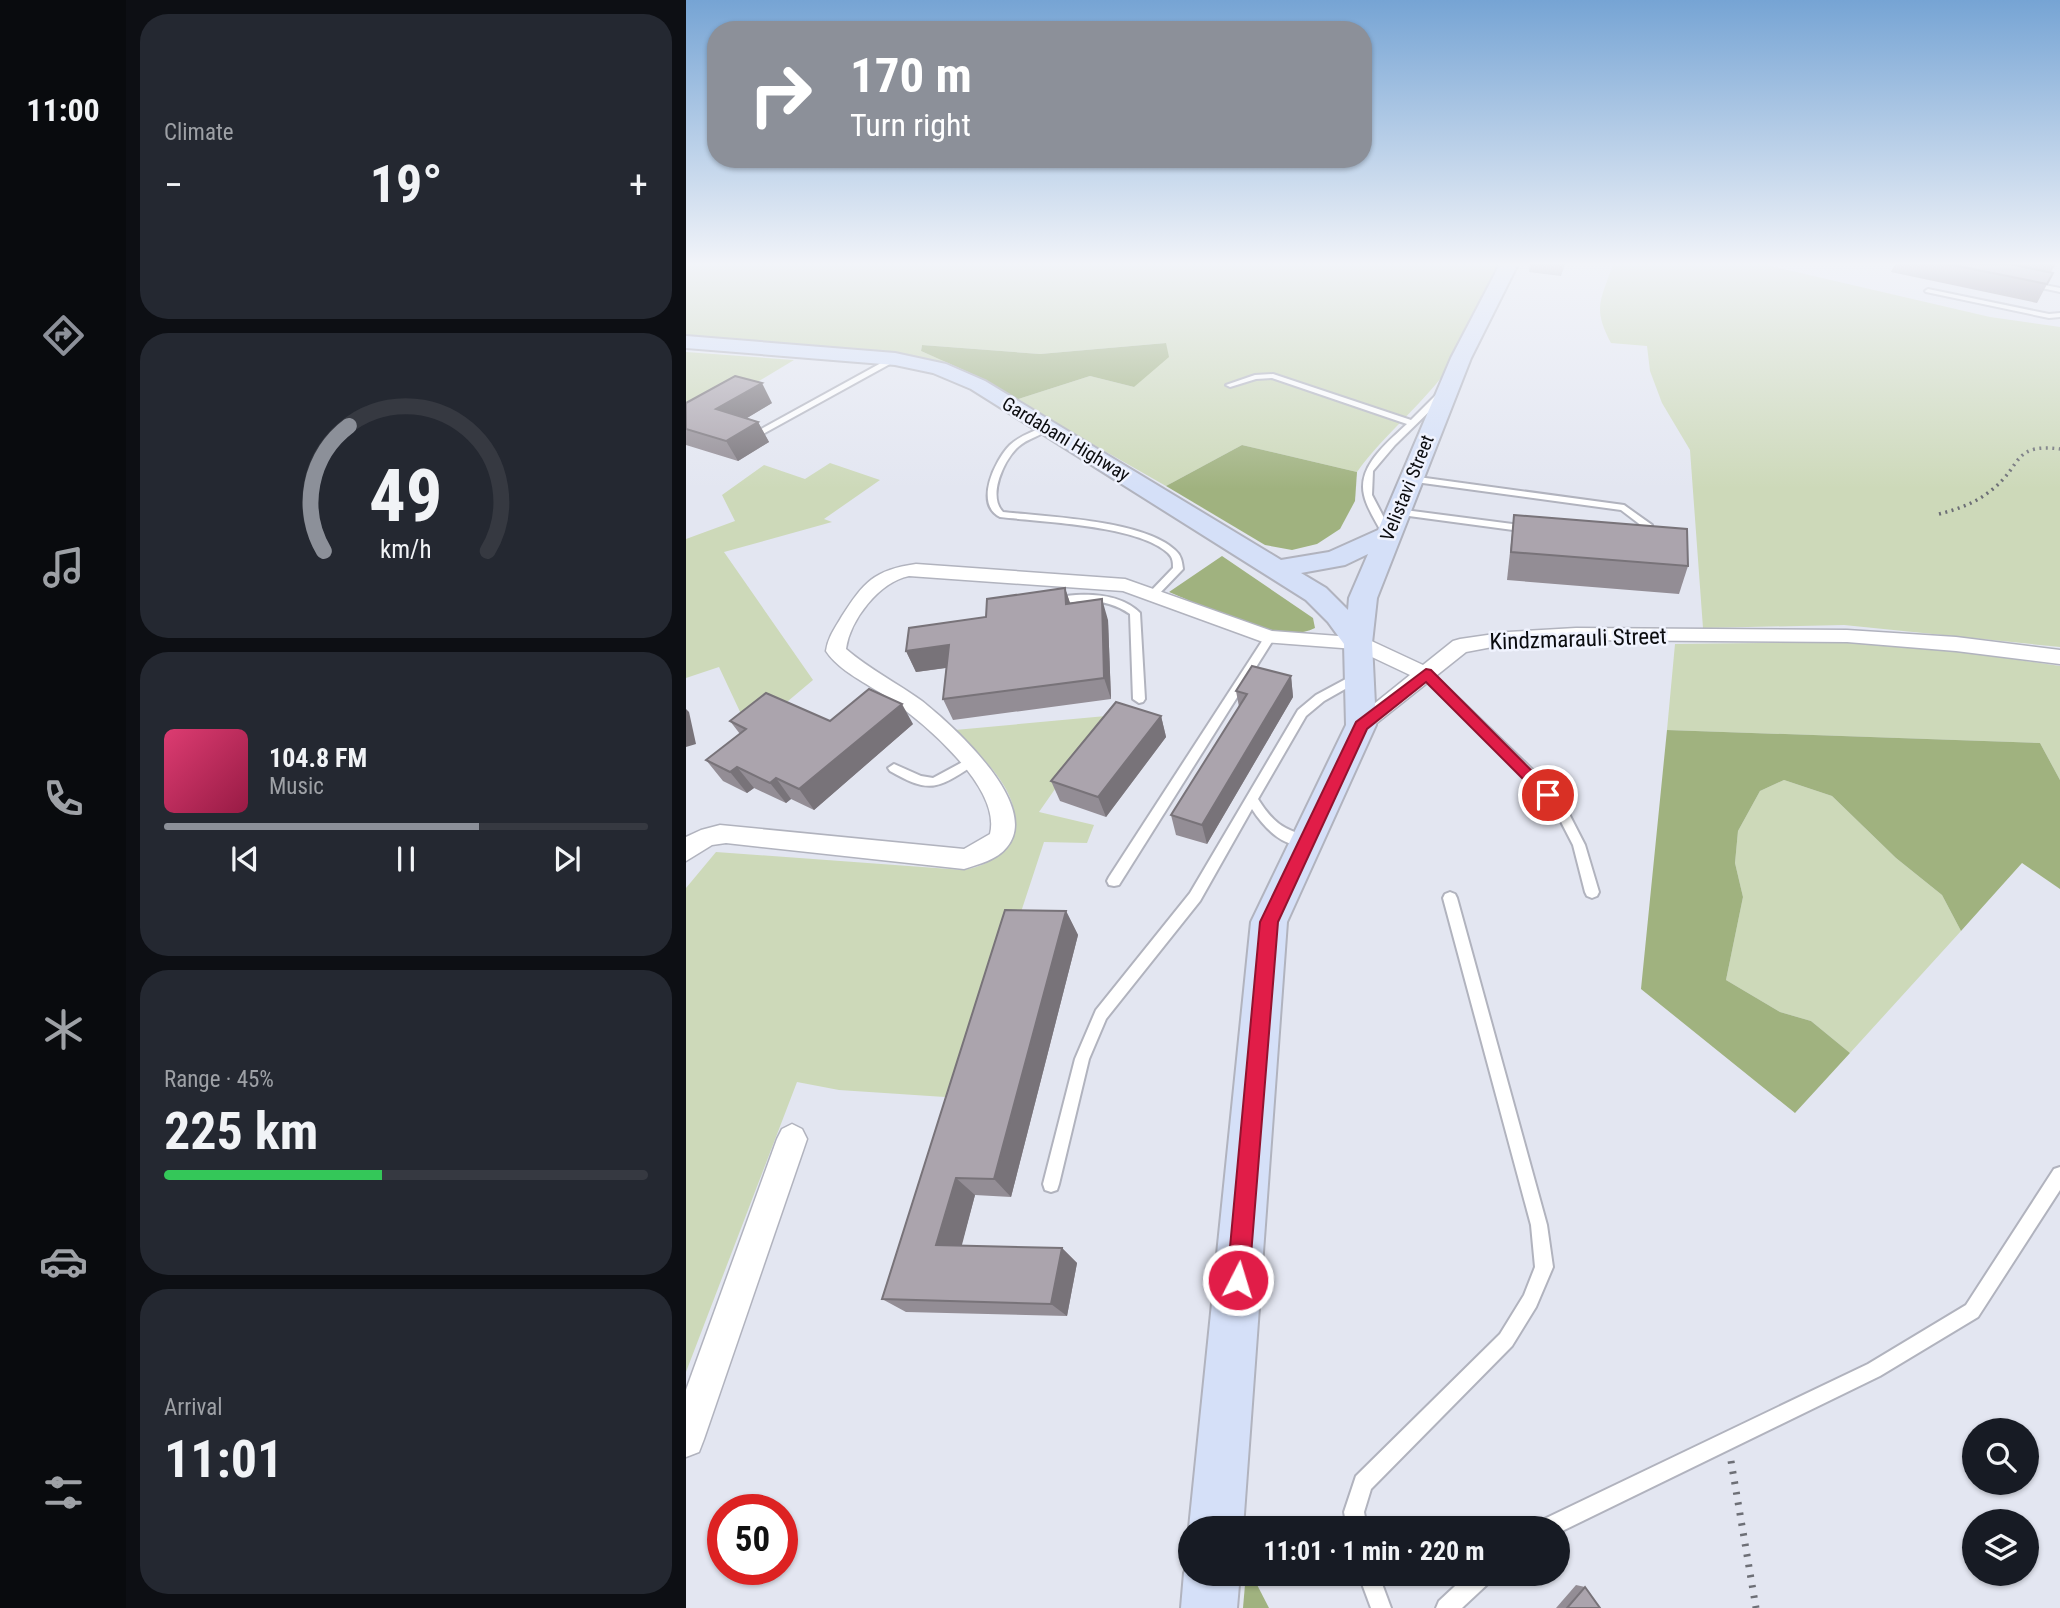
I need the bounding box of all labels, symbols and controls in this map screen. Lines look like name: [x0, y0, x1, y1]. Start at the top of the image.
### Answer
text: 170 m: [850, 47, 972, 104]
icon: right: [735, 49, 826, 140]
text: 11:00: [26, 91, 100, 129]
text: Turn right: [850, 106, 971, 144]
text: Climate: [164, 119, 234, 146]
text: 19°: [370, 154, 442, 215]
text: −: [164, 163, 183, 207]
text: +: [629, 163, 648, 207]
icon: directions: [39, 311, 88, 360]
street label: Gardabani Highway: [998, 392, 1134, 486]
street label: Velistavi Street: [1375, 432, 1439, 544]
text: 49: [369, 454, 443, 540]
text: km/h: [380, 535, 432, 564]
icon: music: [39, 543, 88, 592]
street label: Kindzmarauli Street: [1489, 622, 1667, 656]
text: 104.8 FM: [269, 743, 367, 773]
pin: [1518, 765, 1578, 825]
text: Music: [269, 773, 324, 800]
icon: phone: [39, 774, 88, 823]
icon: arrive: [1529, 776, 1567, 814]
icon: previous: [226, 840, 264, 878]
icon: pause: [387, 840, 425, 878]
icon: next: [548, 840, 586, 878]
icon: climate: [39, 1005, 88, 1054]
text: Range · 45%: [164, 1066, 274, 1093]
text: 225 km: [164, 1101, 318, 1162]
icon: car: [39, 1237, 88, 1286]
position arrow: [1201, 1243, 1275, 1317]
text: Arrival: [164, 1394, 223, 1421]
map controls: [1962, 1418, 2039, 1586]
button: search: [1962, 1418, 2039, 1495]
text: 11:01: [164, 1429, 283, 1490]
icon: filters: [39, 1468, 88, 1517]
speed limit sign: 50: [707, 1494, 798, 1585]
button: layers: [1962, 1509, 2039, 1586]
text: 11:01 · 1 min · 220 m: [1264, 1536, 1484, 1566]

